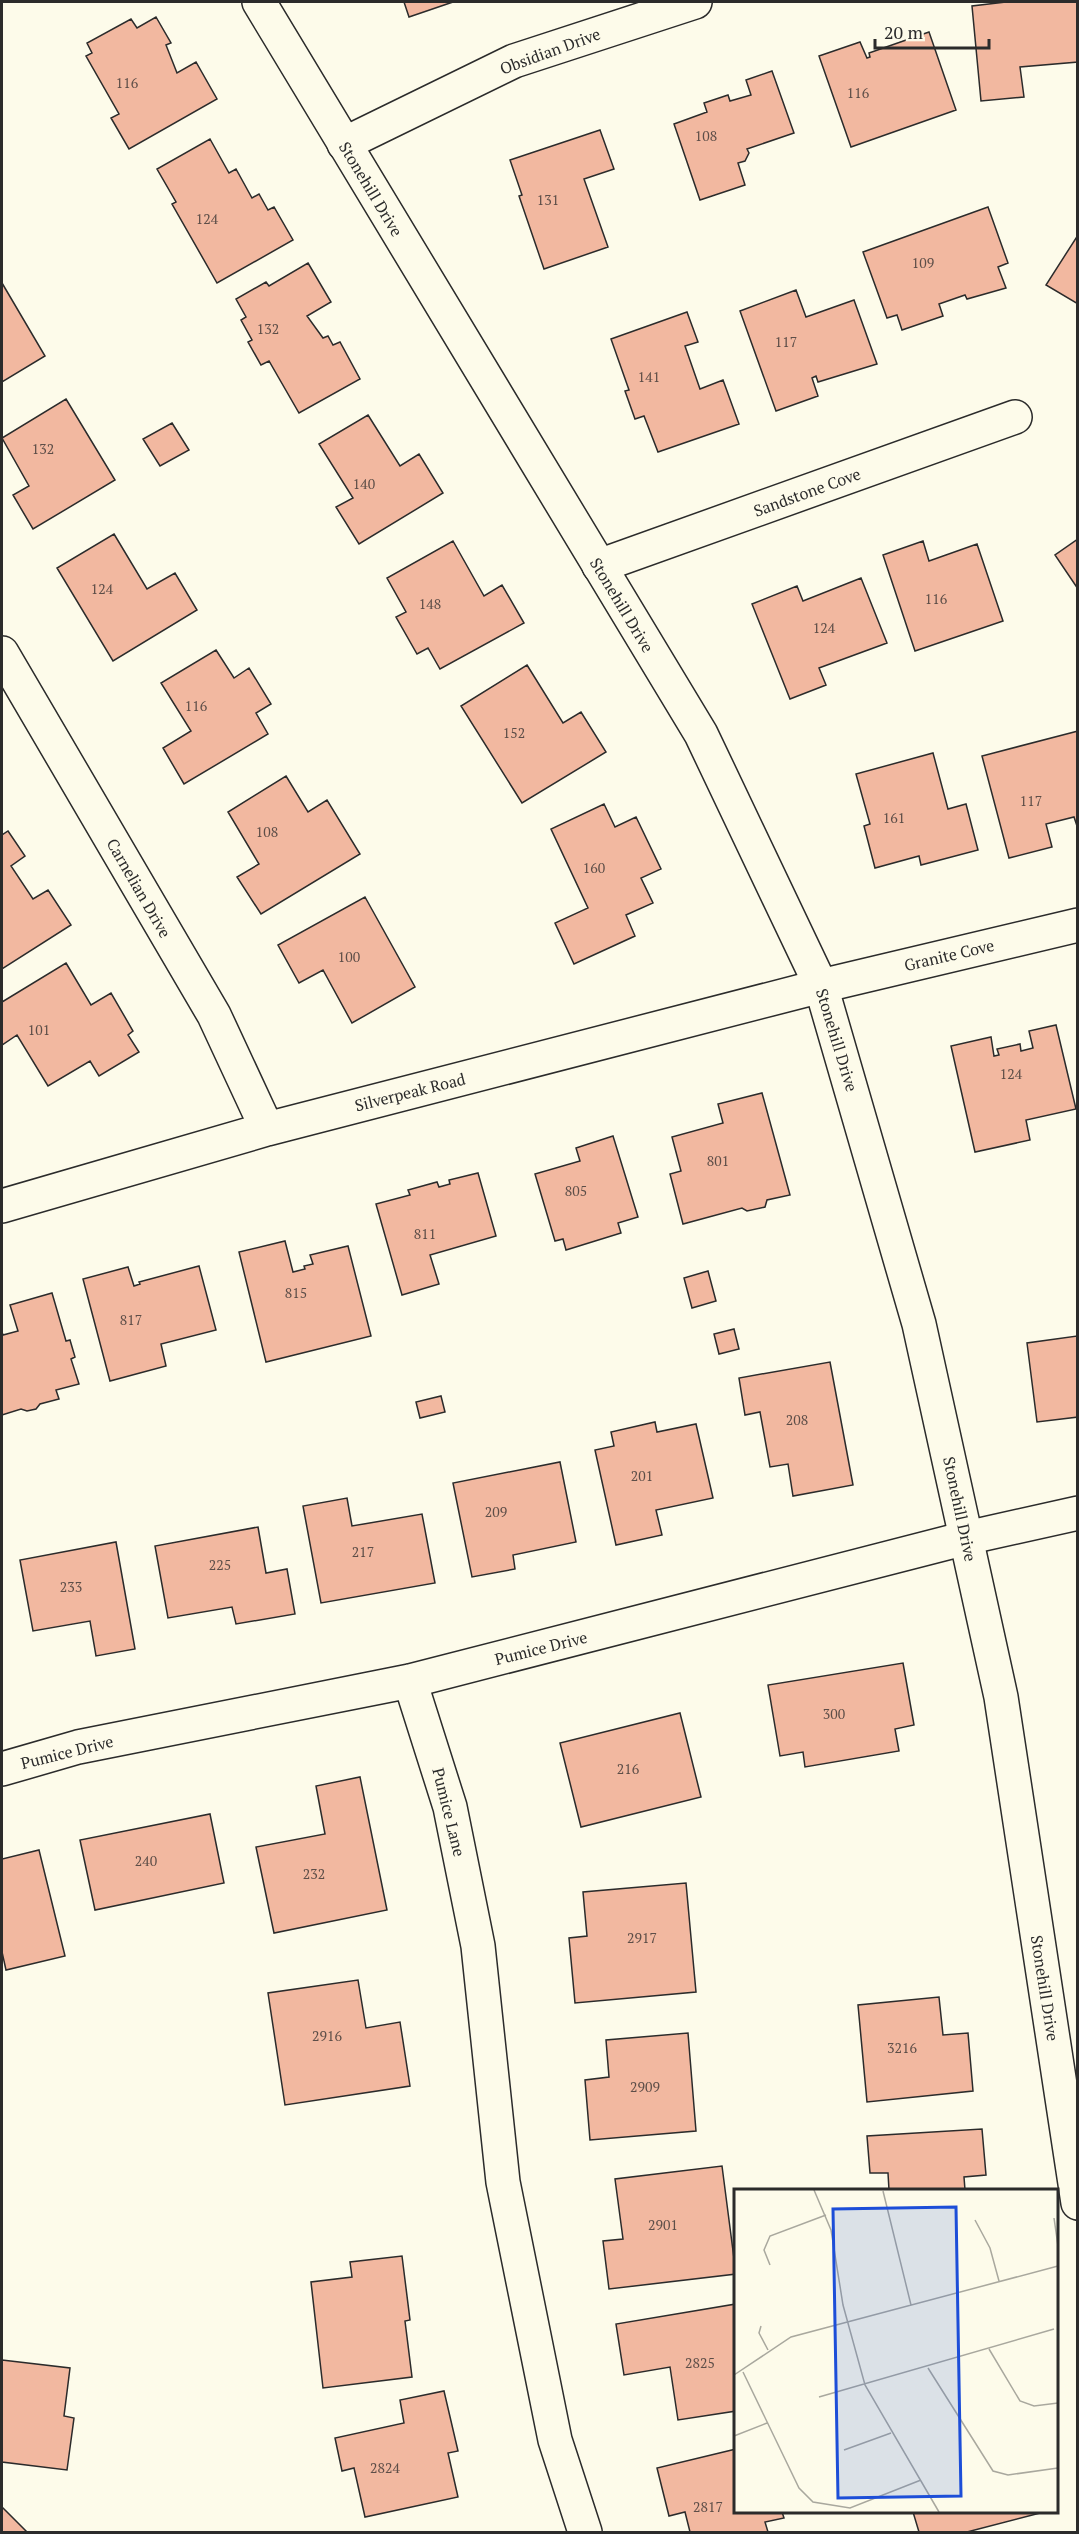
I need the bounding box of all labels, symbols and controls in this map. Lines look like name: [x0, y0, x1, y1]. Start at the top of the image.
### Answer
scale bar: [875, 12, 989, 50]
text: 20 m: [884, 20, 924, 44]
street label: Obsidian Drive: [497, 23, 603, 79]
house number: 116: [116, 73, 139, 92]
house number: 116: [847, 83, 870, 102]
house number: 108: [695, 126, 717, 145]
street label: Stonehill Drive: [334, 138, 408, 240]
house number: 131: [537, 190, 559, 209]
house number: 124: [196, 209, 219, 228]
house number: 109: [912, 253, 934, 272]
house number: 132: [257, 319, 279, 338]
house number: 117: [775, 332, 797, 351]
house number: 141: [638, 367, 660, 386]
house number: 132: [32, 439, 54, 458]
street label: Sandstone Cove: [750, 462, 864, 522]
house number: 140: [353, 474, 375, 493]
street label: Stonehill Drive: [585, 554, 659, 656]
house number: 124: [91, 579, 114, 598]
house number: 116: [925, 589, 948, 608]
house number: 148: [419, 594, 441, 613]
house number: 124: [813, 618, 836, 637]
house number: 116: [185, 696, 208, 715]
house number: 152: [503, 723, 525, 742]
house number: 117: [1020, 791, 1042, 810]
house number: 161: [883, 808, 905, 827]
house number: 108: [256, 822, 278, 841]
street label: Carnelian Drive: [102, 834, 176, 942]
house number: 160: [583, 858, 605, 877]
street label: Granite Cove: [902, 934, 996, 976]
house number: 100: [338, 947, 360, 966]
street label: Stonehill Drive: [811, 986, 863, 1094]
house number: 101: [28, 1020, 50, 1039]
house number: 124: [1000, 1064, 1023, 1083]
street label: Silverpeak Road: [352, 1068, 468, 1116]
house number: 801: [707, 1151, 729, 1170]
house number: 805: [565, 1181, 587, 1200]
house number: 811: [414, 1224, 436, 1243]
house number: 815: [285, 1283, 307, 1302]
house number: 817: [120, 1310, 142, 1329]
house number: 208: [786, 1410, 808, 1429]
street label: Stonehill Drive: [938, 1454, 982, 1564]
house number: 201: [631, 1466, 653, 1485]
house number: 209: [485, 1502, 507, 1521]
house number: 217: [352, 1542, 374, 1561]
house number: 225: [209, 1555, 231, 1574]
house number: 233: [60, 1577, 82, 1596]
street label: Pumice Drive: [492, 1626, 590, 1670]
house number: 300: [823, 1704, 845, 1723]
street label: Pumice Drive: [18, 1730, 116, 1774]
house number: 216: [617, 1759, 640, 1778]
street label: Pumice Lane: [427, 1765, 471, 1859]
house number: 240: [135, 1851, 157, 1870]
house number: 232: [303, 1864, 325, 1883]
house number: 2917: [627, 1928, 657, 1947]
street label: Stonehill Drive: [1026, 1934, 1064, 2042]
house number: 2916: [312, 2026, 342, 2045]
house number: 3216: [887, 2038, 917, 2057]
house number: 2909: [630, 2077, 660, 2096]
inset map: [734, 2189, 1058, 2513]
house number: 2901: [648, 2215, 678, 2234]
house number: 2825: [685, 2353, 715, 2372]
house number: 2824: [370, 2458, 400, 2477]
house number: 2817: [693, 2497, 723, 2516]

